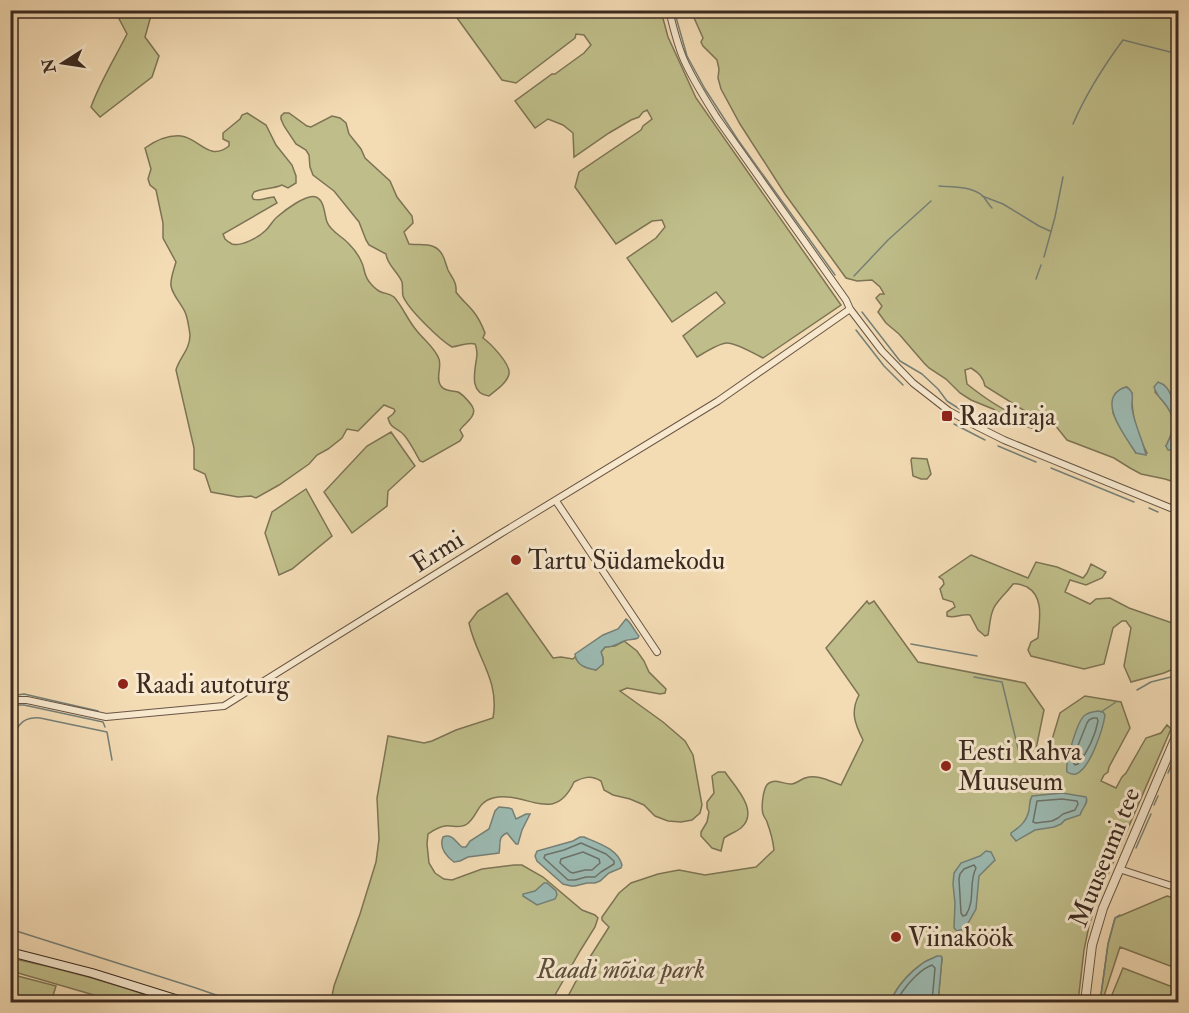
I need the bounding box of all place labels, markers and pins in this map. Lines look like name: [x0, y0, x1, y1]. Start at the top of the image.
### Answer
place label: Raadiraja: [959, 401, 1056, 433]
marker: Raadiraja: [940, 409, 954, 423]
place label: Tartu Südamekodu: [528, 545, 725, 577]
marker: Tartu Südamekodu: [509, 553, 523, 567]
place label: Raadi autoturg: [135, 669, 291, 701]
marker: Raadi autoturg: [116, 677, 130, 691]
place label: Eesti Rahva Muuseum: [958, 736, 1082, 798]
marker: Eesti Rahva Muuseum: [939, 759, 953, 773]
place label: Viinaköök: [908, 922, 1014, 954]
marker: Viinaköök: [889, 930, 903, 944]

